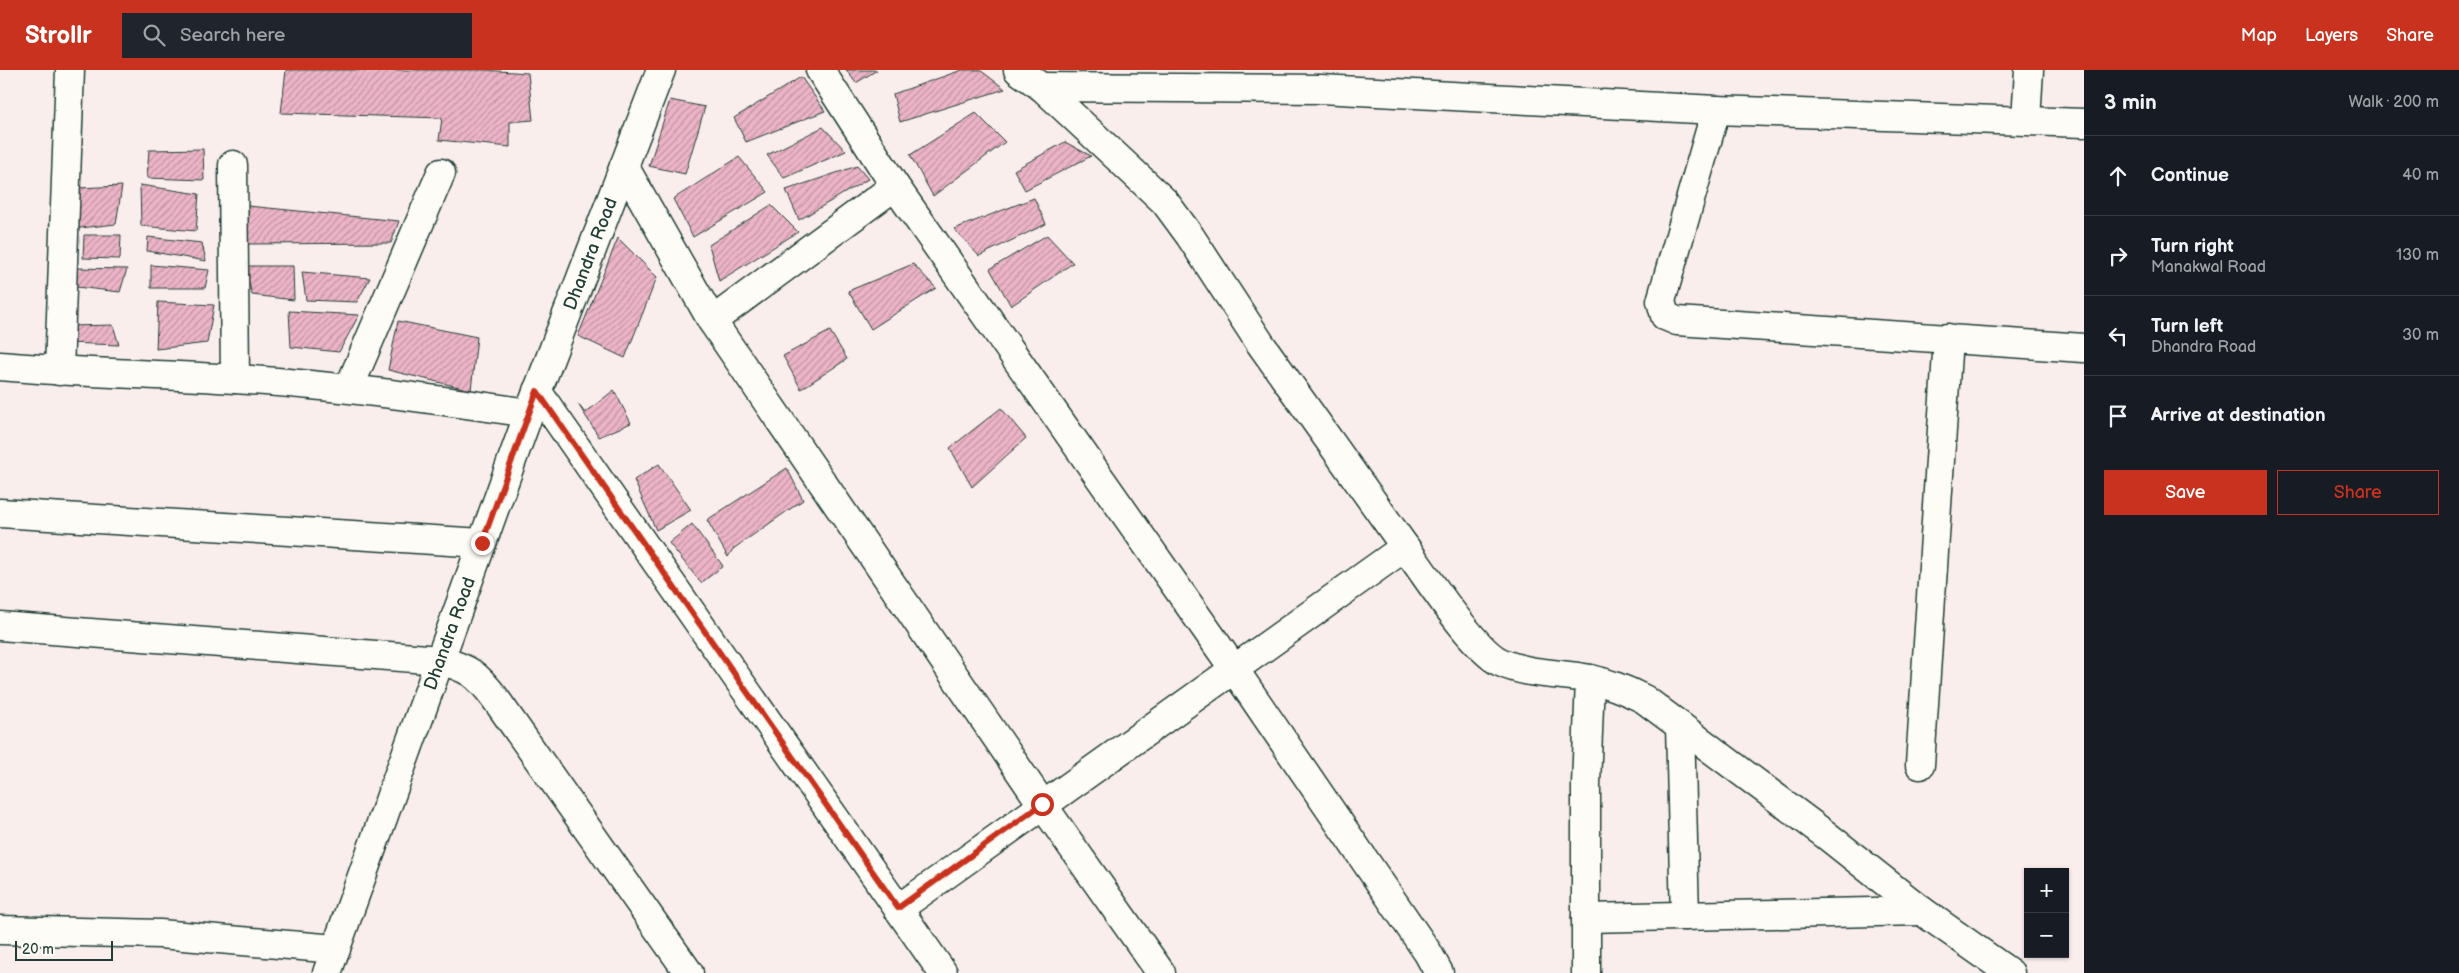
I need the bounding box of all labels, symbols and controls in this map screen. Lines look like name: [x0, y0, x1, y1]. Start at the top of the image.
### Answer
search box: [122, 13, 472, 58]
text: Strollr: [25, 21, 92, 50]
icon: search: [140, 21, 168, 49]
text: Search here: [180, 24, 285, 47]
text: Map: [2241, 25, 2277, 46]
text: Layers: [2305, 25, 2358, 46]
text: Share: [2386, 25, 2434, 46]
text: 3 min: [2104, 90, 2157, 115]
text: Walk · 200 m: [2349, 93, 2439, 112]
icon: ahead: [2104, 162, 2132, 190]
text: Continue: [2151, 164, 2229, 187]
text: 40 m: [2402, 166, 2439, 185]
street label: Dhandra Road: [560, 195, 622, 313]
text: Turn right: [2151, 235, 2234, 258]
icon: right: [2104, 242, 2132, 270]
text: 130 m: [2396, 246, 2439, 265]
text: Manakwal Road: [2151, 258, 2266, 277]
text: Turn left: [2151, 315, 2223, 338]
icon: left: [2104, 322, 2132, 350]
text: 30 m: [2402, 326, 2439, 345]
text: Dhandra Road: [2151, 338, 2256, 357]
icon: arrive: [2104, 402, 2132, 430]
text: Arrive at destination: [2151, 404, 2326, 427]
button: Save: [2104, 470, 2267, 515]
button: Share: [2277, 470, 2439, 515]
route end: [471, 532, 494, 555]
street label: Dhandra Road: [420, 574, 480, 693]
route start: [1031, 793, 1054, 816]
map controls: [2024, 868, 2069, 958]
button: +: [2024, 868, 2069, 913]
button: −: [2024, 913, 2069, 958]
scale bar: [15, 938, 112, 961]
text: 20 m: [22, 941, 54, 958]

